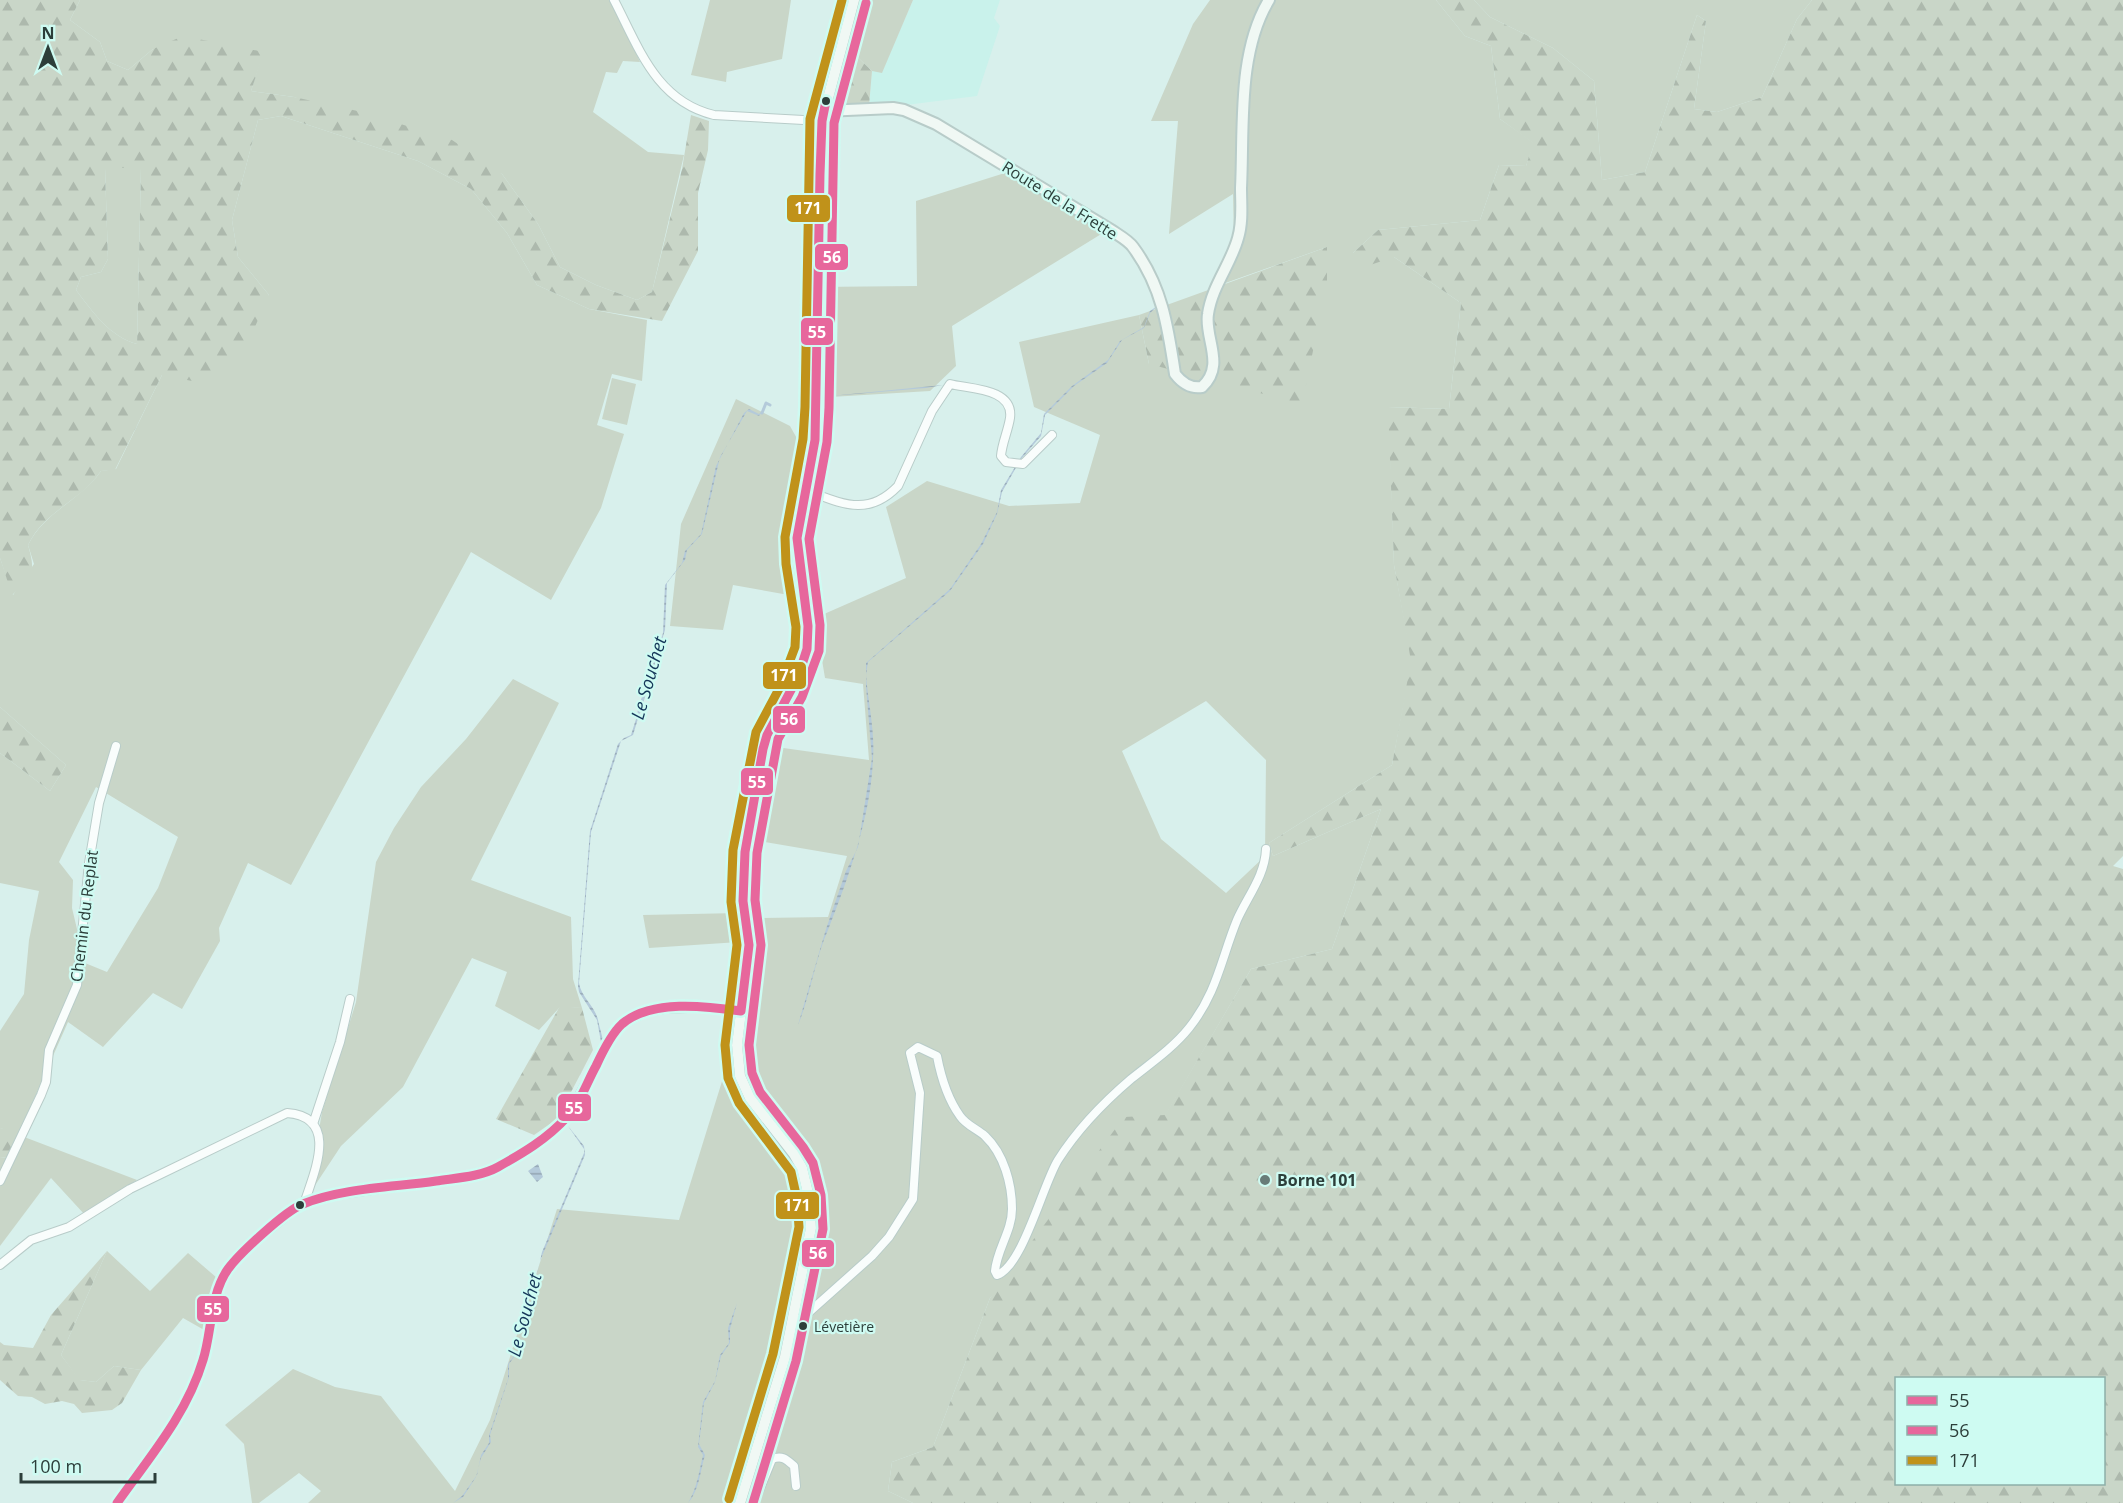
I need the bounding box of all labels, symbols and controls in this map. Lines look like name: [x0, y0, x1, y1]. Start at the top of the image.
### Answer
north arrow: [18, 18, 78, 78]
text: N: [41, 22, 55, 44]
unlabelled marker: [820, 95, 832, 107]
street label: Route de la Frette: [998, 156, 1122, 244]
line badge: 171: [786, 194, 831, 223]
text: 171: [794, 197, 822, 219]
line badge: 56: [814, 243, 849, 271]
text: 56: [823, 246, 841, 268]
line badge: 55: [800, 317, 834, 346]
text: 55: [808, 321, 826, 343]
water label: Le Souchet: [625, 632, 672, 722]
line badge: 171: [762, 661, 807, 690]
text: 171: [770, 664, 798, 686]
line badge: 56: [772, 705, 806, 734]
text: 56: [780, 708, 798, 730]
line badge: 55: [740, 767, 774, 796]
text: 55: [748, 771, 766, 793]
street label: Chemin du Replat: [65, 848, 103, 983]
line badge: 55: [557, 1093, 592, 1122]
text: 55: [565, 1097, 583, 1119]
place label: Borne 101: [1277, 1169, 1357, 1191]
marker: Borne 101: [1258, 1173, 1272, 1187]
line badge: 171: [775, 1191, 820, 1220]
text: 171: [783, 1194, 811, 1216]
unlabelled marker: [294, 1199, 306, 1211]
line badge: 56: [801, 1239, 835, 1268]
text: 56: [809, 1242, 827, 1264]
water label: Le Souchet: [501, 1269, 547, 1359]
line badge: 55: [196, 1295, 230, 1323]
text: 55: [204, 1298, 222, 1320]
place label: Lévetière: [814, 1317, 874, 1336]
marker: Lévetière: [797, 1320, 809, 1332]
legend: [1895, 1377, 2105, 1485]
text: 55: [1949, 1388, 1970, 1412]
text: 56: [1949, 1418, 1970, 1442]
scale bar: [21, 1446, 154, 1484]
text: 171: [1949, 1448, 1980, 1472]
text: 100 m: [30, 1454, 82, 1478]

